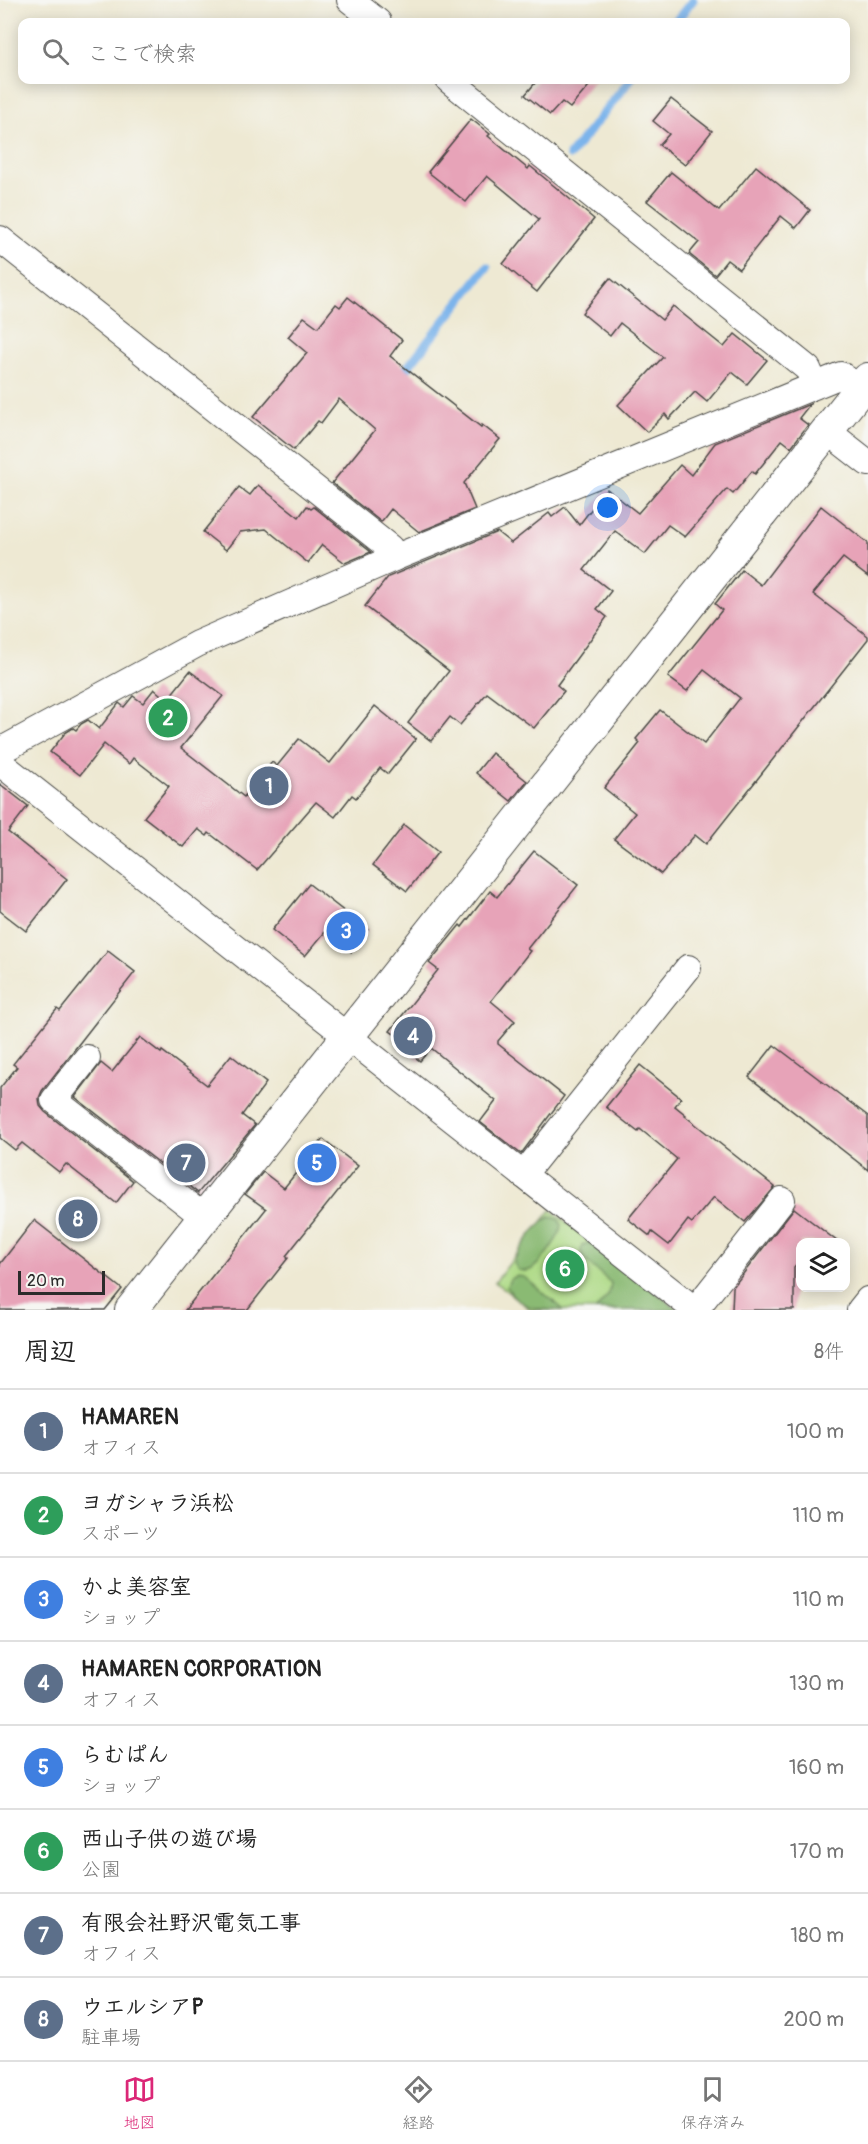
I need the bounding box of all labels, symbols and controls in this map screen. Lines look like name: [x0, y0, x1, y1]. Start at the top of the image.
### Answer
search box: [18, 18, 850, 84]
icon: search: [39, 35, 72, 68]
text: ここで検索: [87, 40, 197, 68]
your location: [593, 493, 622, 522]
pin: 2: [148, 696, 188, 740]
pin: 1: [250, 764, 288, 808]
pin: 3: [326, 908, 366, 954]
pin: 4: [394, 1014, 432, 1058]
pin: 7: [166, 1140, 206, 1186]
pin: 5: [298, 1140, 336, 1186]
pin: 8: [58, 1196, 98, 1242]
map controls: [796, 1238, 850, 1292]
button: layers: [796, 1238, 850, 1292]
pin: 6: [546, 1246, 584, 1292]
scale bar: [18, 1268, 105, 1296]
text: 20 m: [27, 1271, 65, 1291]
text: 周辺: [24, 1336, 76, 1368]
text: 8件: [814, 1339, 844, 1364]
text: HAMAREN: [81, 1403, 179, 1431]
text: 1: [40, 1419, 47, 1444]
text: 100 m: [787, 1419, 844, 1444]
text: オフィス: [81, 1435, 161, 1460]
text: ヨガシャラ浜松: [81, 1489, 234, 1517]
text: 2: [38, 1503, 49, 1528]
text: 110 m: [793, 1503, 844, 1528]
text: スポーツ: [81, 1521, 161, 1546]
text: かよ美容室: [81, 1573, 191, 1601]
text: 3: [38, 1587, 49, 1612]
text: 110 m: [793, 1587, 844, 1612]
text: ショップ: [81, 1605, 160, 1630]
text: HAMAREN CORPORATION: [81, 1655, 322, 1683]
text: 4: [38, 1671, 49, 1696]
text: 130 m: [789, 1671, 844, 1696]
text: オフィス: [81, 1687, 161, 1712]
text: らむぱん: [81, 1741, 169, 1769]
text: 5: [38, 1755, 49, 1780]
text: 160 m: [789, 1755, 844, 1780]
text: ショップ: [81, 1773, 160, 1798]
text: 西山子供の遊び場: [81, 1825, 257, 1853]
text: 6: [38, 1839, 49, 1864]
text: 170 m: [790, 1839, 844, 1864]
text: 公園: [81, 1857, 121, 1882]
text: 有限会社野沢電気工事: [81, 1909, 301, 1937]
text: 7: [38, 1923, 49, 1948]
text: 180 m: [790, 1923, 844, 1948]
text: オフィス: [81, 1941, 161, 1966]
text: ウエルシアP: [81, 1993, 204, 2021]
text: 8: [38, 2007, 49, 2032]
text: 200 m: [783, 2007, 844, 2032]
text: 駐車場: [81, 2025, 141, 2050]
tab: 地図: [123, 2073, 156, 2133]
tab: 経路: [402, 2073, 435, 2133]
tab: 保存済み: [681, 2073, 745, 2133]

